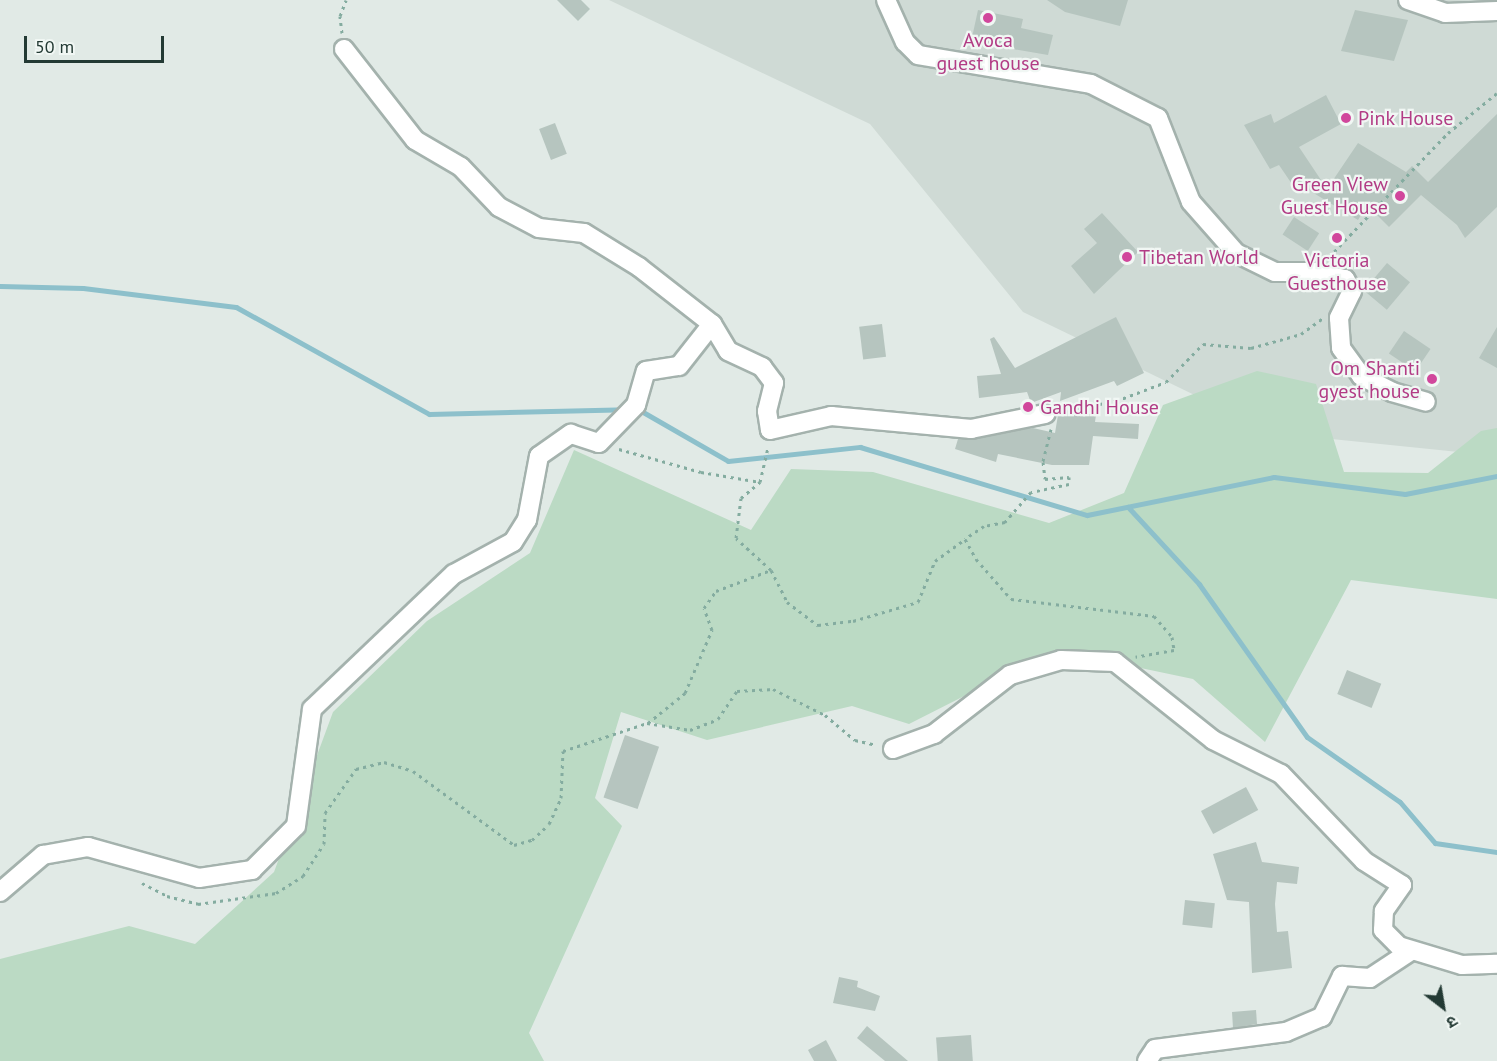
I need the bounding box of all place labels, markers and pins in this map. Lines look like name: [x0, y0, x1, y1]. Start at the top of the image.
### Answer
marker: Avoca guest house: [981, 11, 995, 25]
place label: Avoca guest house: [936, 28, 1040, 75]
place label: Pink House: [1358, 106, 1454, 130]
marker: Pink House: [1339, 111, 1353, 125]
place label: Green View Guest House: [1281, 172, 1388, 219]
marker: Green View Guest House: [1393, 189, 1407, 203]
marker: Victoria Guesthouse: [1330, 231, 1344, 245]
place label: Tibetan World: [1139, 245, 1259, 269]
place label: Victoria Guesthouse: [1287, 248, 1387, 295]
marker: Tibetan World: [1120, 250, 1134, 264]
place label: Om Shanti gyest house: [1318, 356, 1420, 403]
marker: Om Shanti gyest house: [1425, 372, 1439, 386]
place label: Gandhi House: [1040, 395, 1159, 419]
marker: Gandhi House: [1021, 400, 1035, 414]

